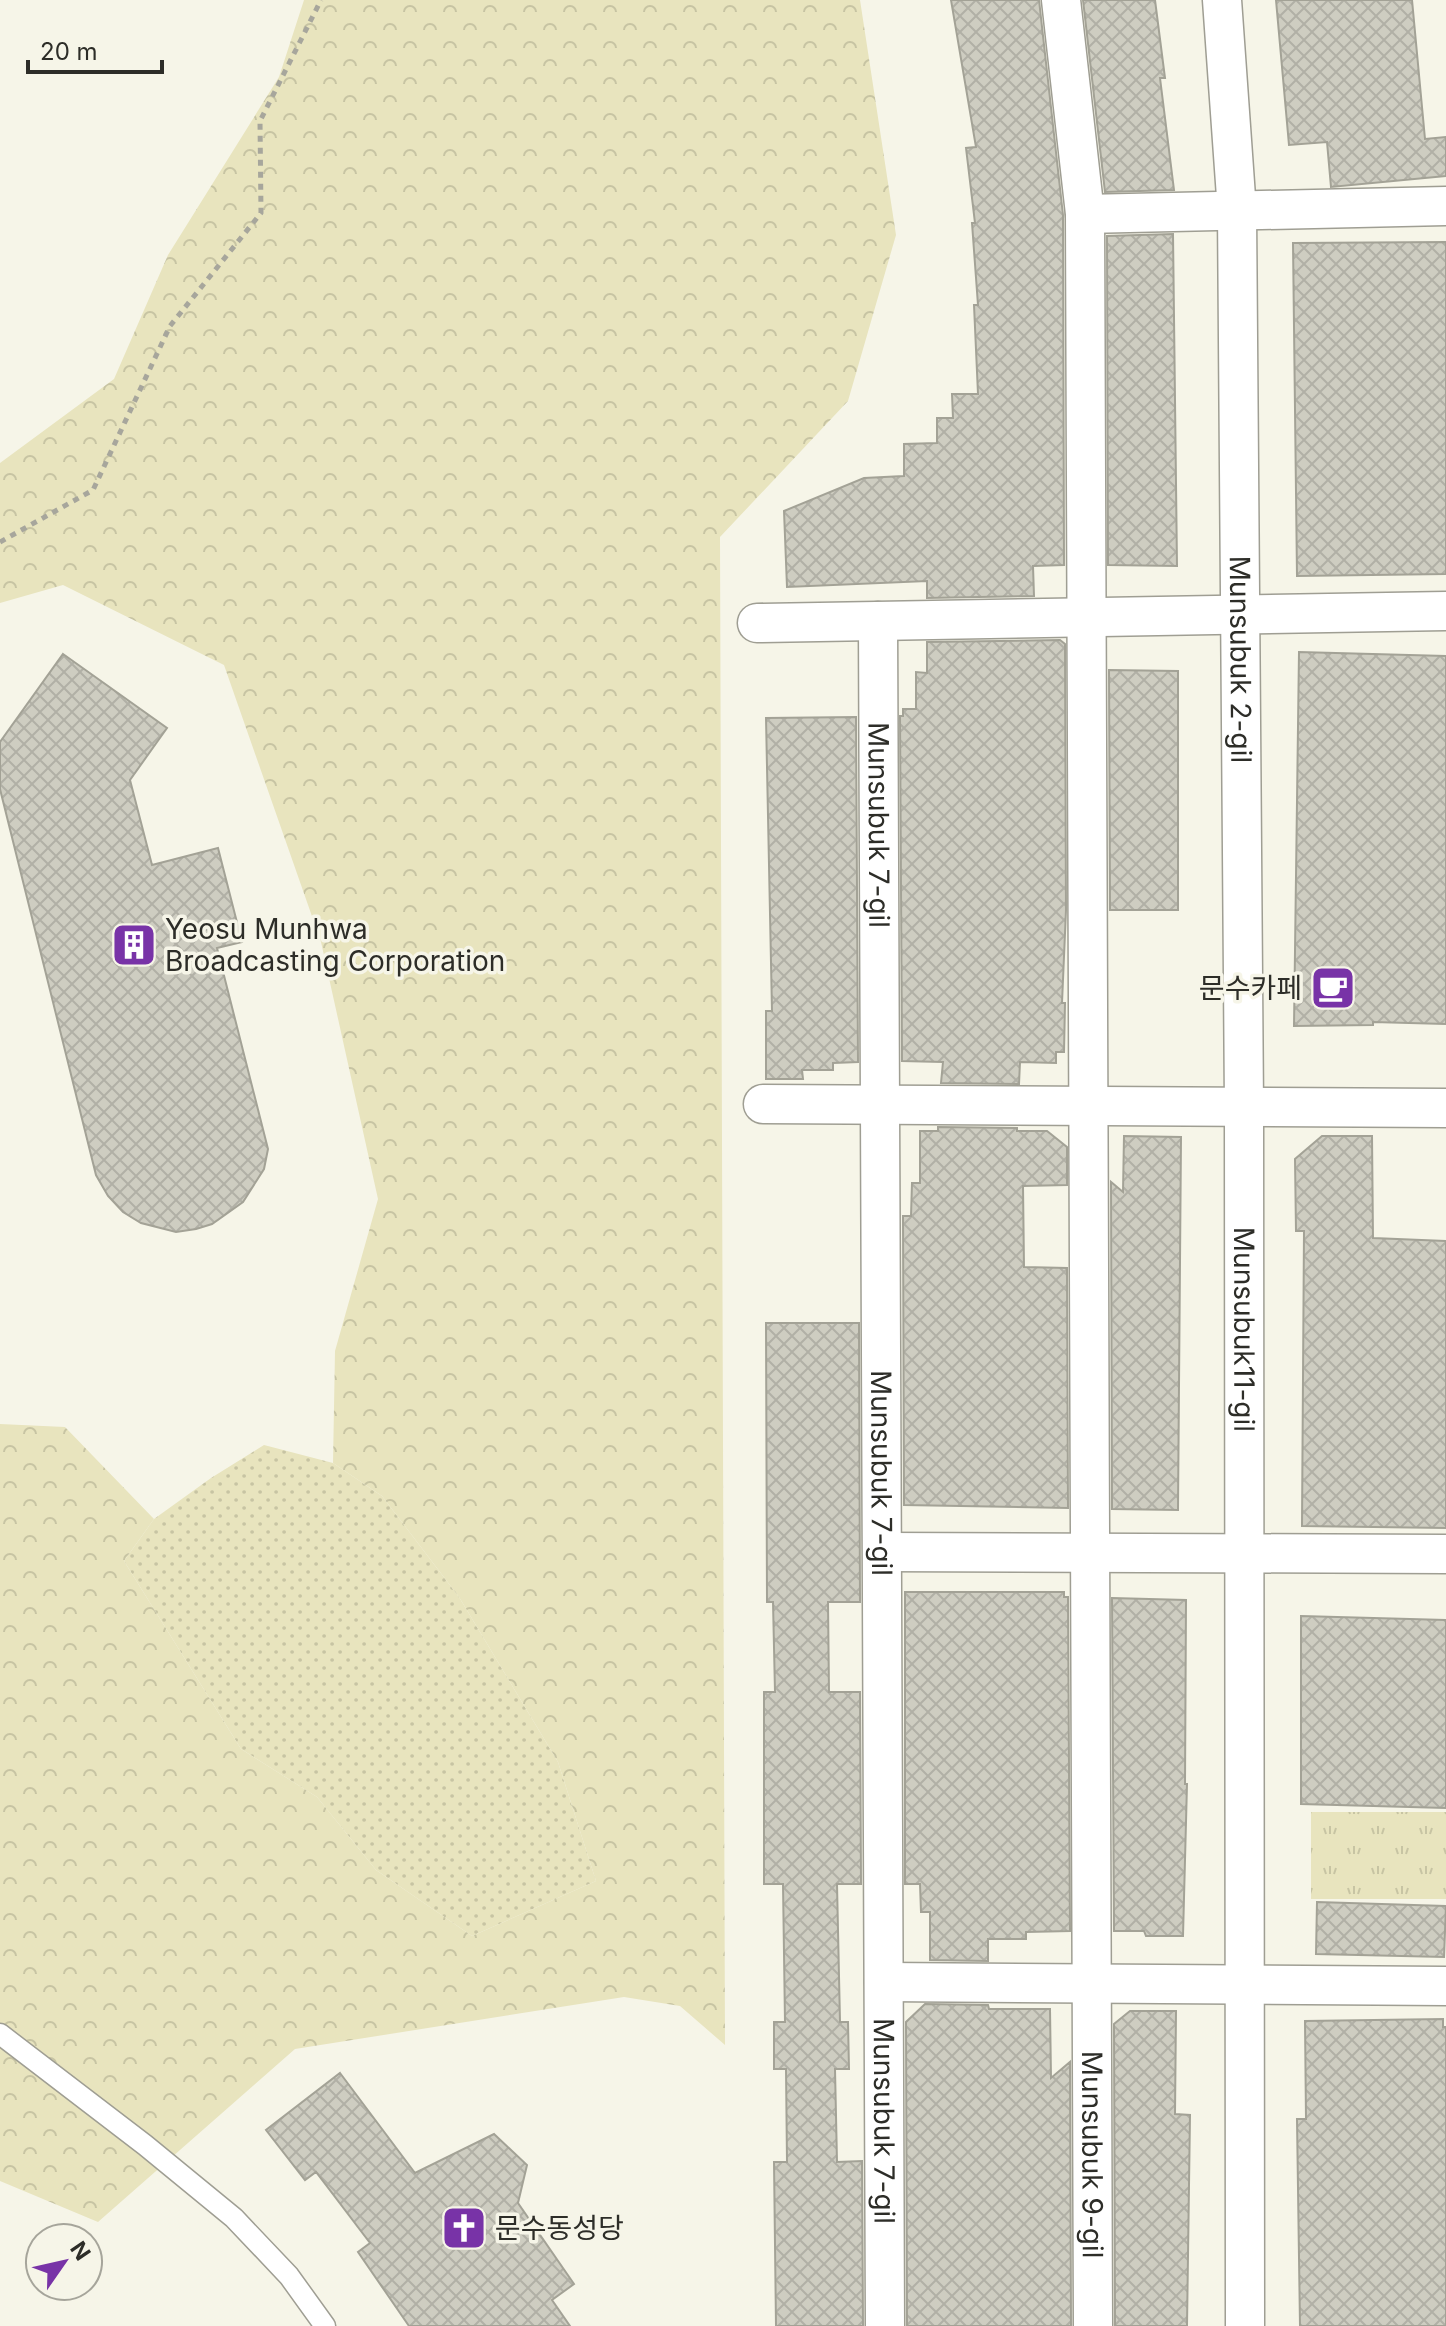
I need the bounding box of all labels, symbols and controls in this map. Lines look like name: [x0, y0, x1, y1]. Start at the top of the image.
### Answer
scale bar: [28, 24, 162, 74]
text: 20 m: [40, 37, 98, 66]
street label: Munsubuk 2-gil: [1223, 556, 1258, 763]
street label: Munsubuk 7-gil: [861, 722, 896, 928]
place label: Yeosu Munhwa Broadcasting Corporation: [165, 912, 505, 978]
building icon: Yeosu Munhwa Broadcasting Corporation: [110, 921, 158, 969]
cafe icon: 문수카페: [1309, 964, 1357, 1012]
place label: 문수카페: [1199, 971, 1302, 1005]
street label: Munsubuk11-gil: [1227, 1227, 1261, 1432]
street label: Munsubuk 7-gil: [864, 1370, 899, 1576]
street label: Munsubuk 7-gil: [867, 2018, 902, 2224]
street label: Munsubuk 9-gil: [1075, 2051, 1110, 2259]
church icon: 문수동성당: [440, 2204, 488, 2252]
place label: 문수동성당: [495, 2211, 624, 2245]
north arrow: [24, 2222, 104, 2302]
text: N: [65, 2237, 96, 2265]

